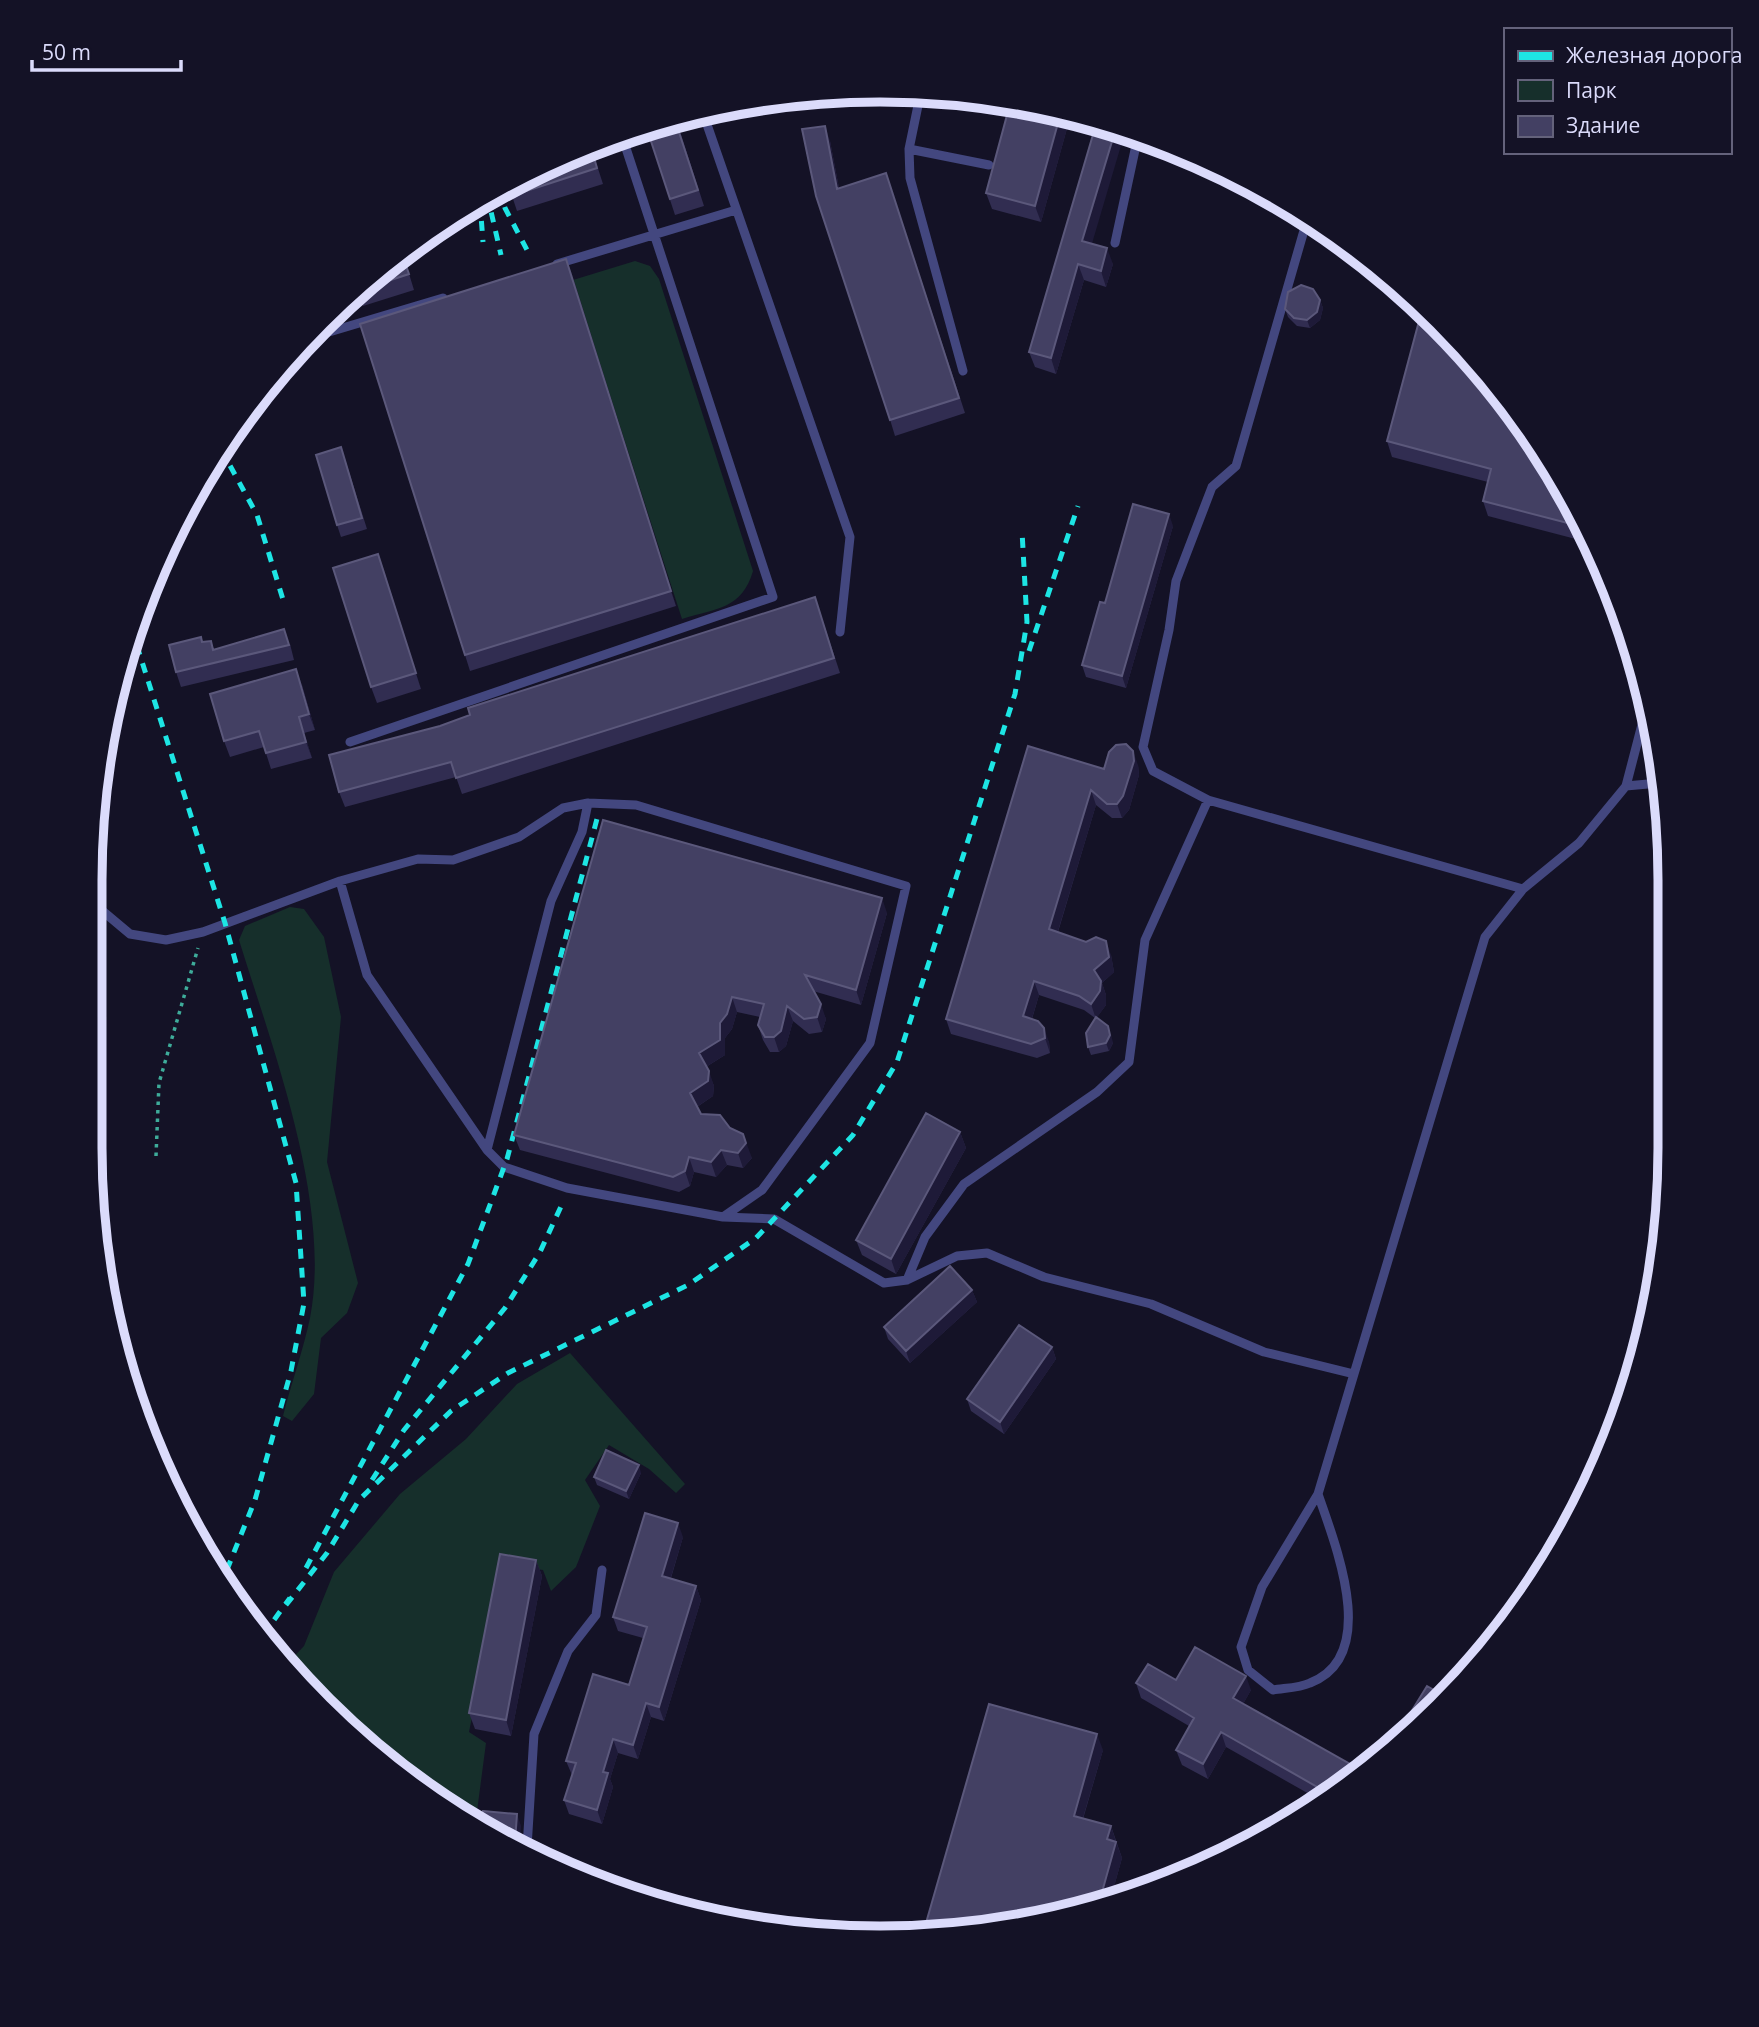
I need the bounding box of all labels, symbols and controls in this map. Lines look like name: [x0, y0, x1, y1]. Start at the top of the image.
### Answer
scale bar: [32, 28, 180, 72]
legend: [1504, 28, 1731, 154]
text: 50 m: [42, 38, 91, 66]
text: Железная дорога: [1566, 41, 1742, 69]
text: Парк: [1566, 76, 1617, 104]
text: Здание: [1566, 111, 1640, 139]

